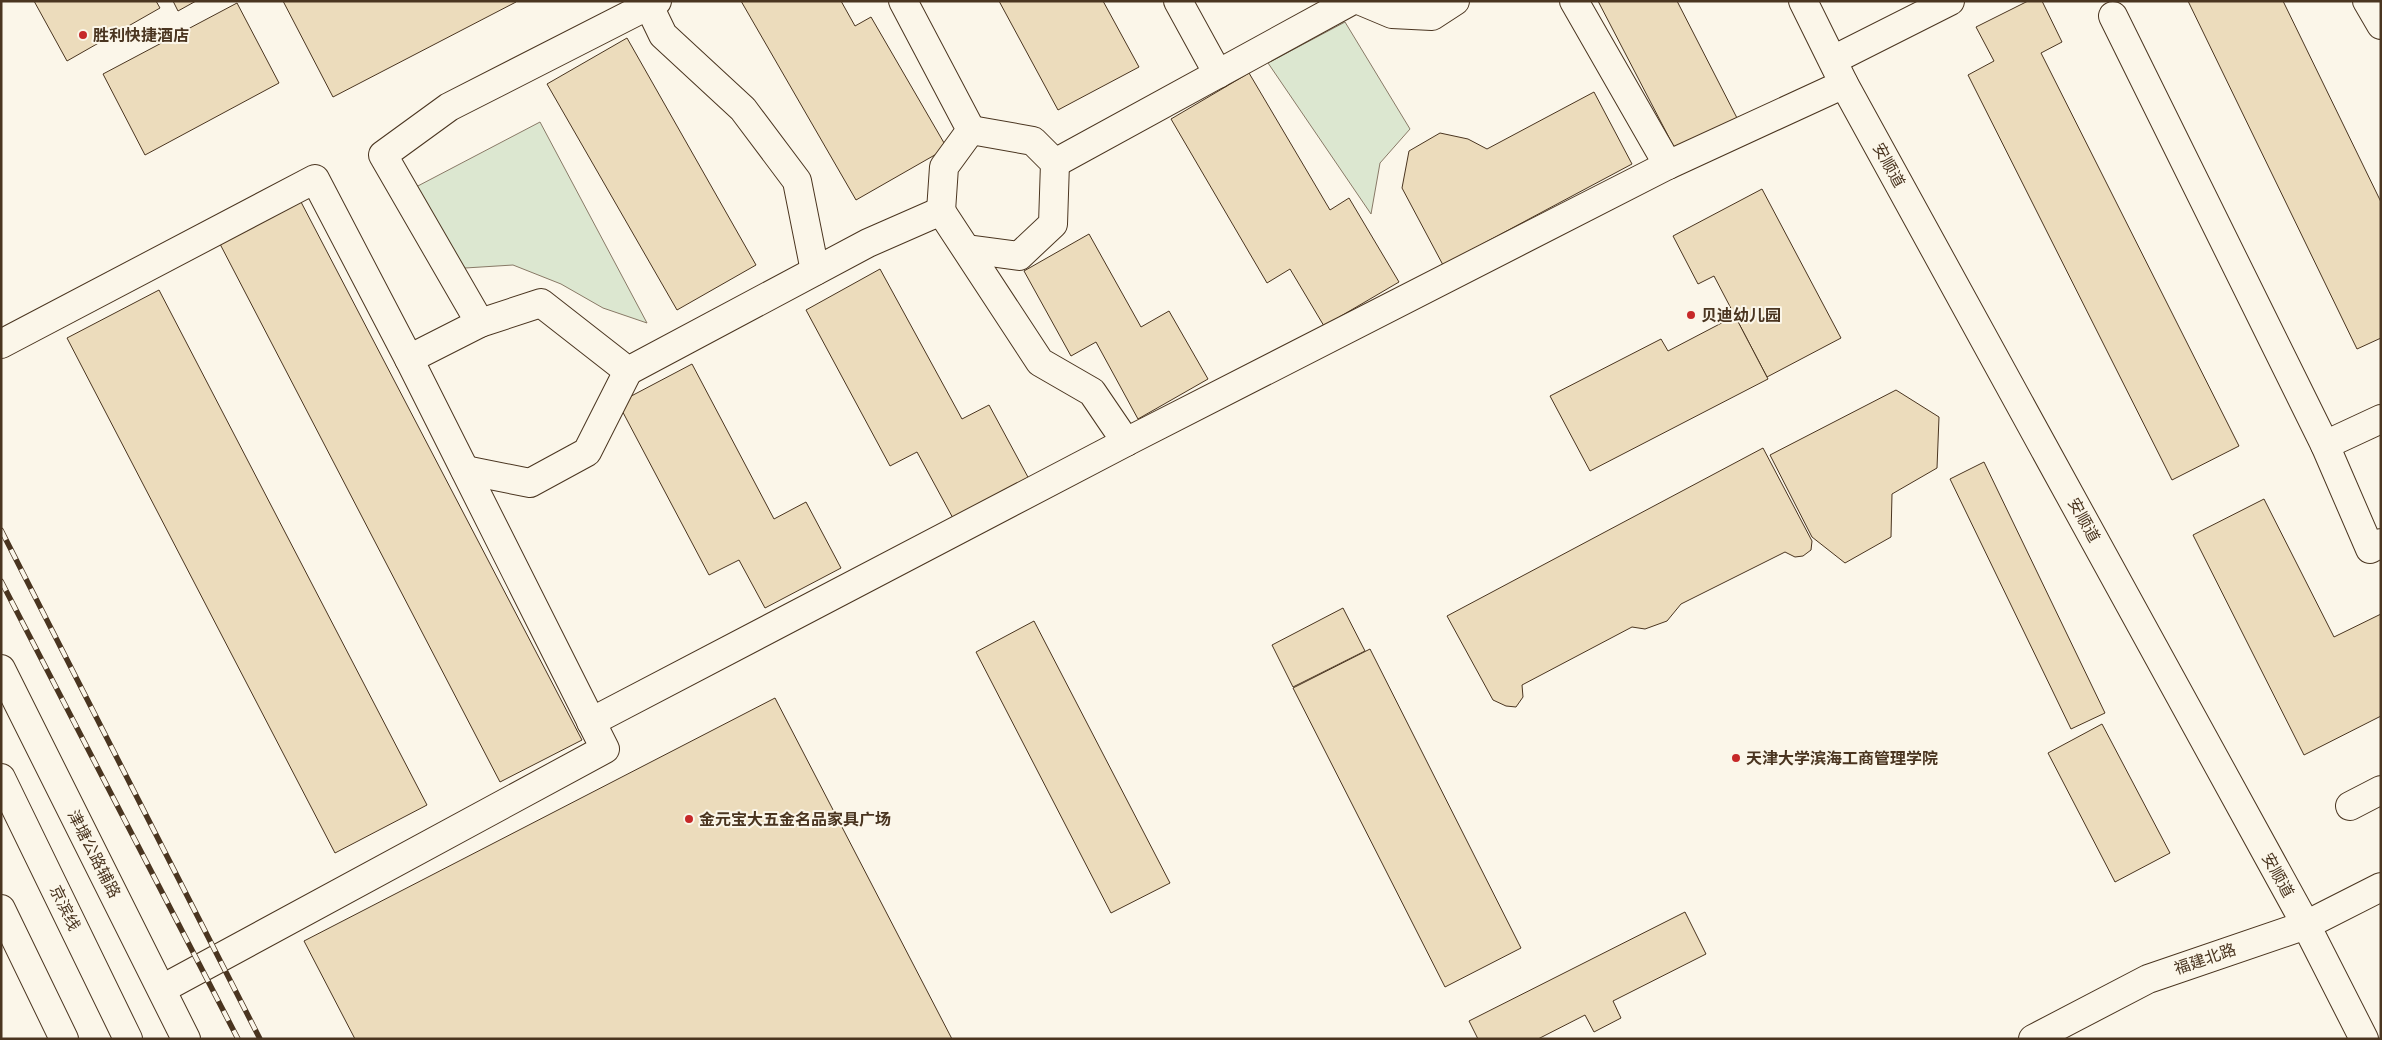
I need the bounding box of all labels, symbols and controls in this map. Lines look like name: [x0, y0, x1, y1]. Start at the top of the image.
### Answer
place label: 胜利快捷酒店: [93, 25, 189, 46]
marker: 胜利快捷酒店: [77, 29, 89, 41]
street label: 安顺道: [1868, 139, 1910, 191]
place label: 贝迪幼儿园: [1701, 305, 1781, 326]
marker: 贝迪幼儿园: [1685, 309, 1697, 321]
street label: 安顺道: [2063, 494, 2105, 546]
place label: 天津大学滨海工商管理学院: [1746, 748, 1938, 769]
marker: 天津大学滨海工商管理学院: [1730, 752, 1742, 764]
street label: 津塘公路辅路: [63, 806, 125, 902]
place label: 金元宝大五金名品家具广场: [699, 809, 891, 830]
marker: 金元宝大五金名品家具广场: [683, 813, 695, 825]
street label: 安顺道: [2257, 849, 2299, 901]
street label: 京滨线: [45, 882, 85, 934]
street label: 福建北路: [2171, 939, 2239, 979]

